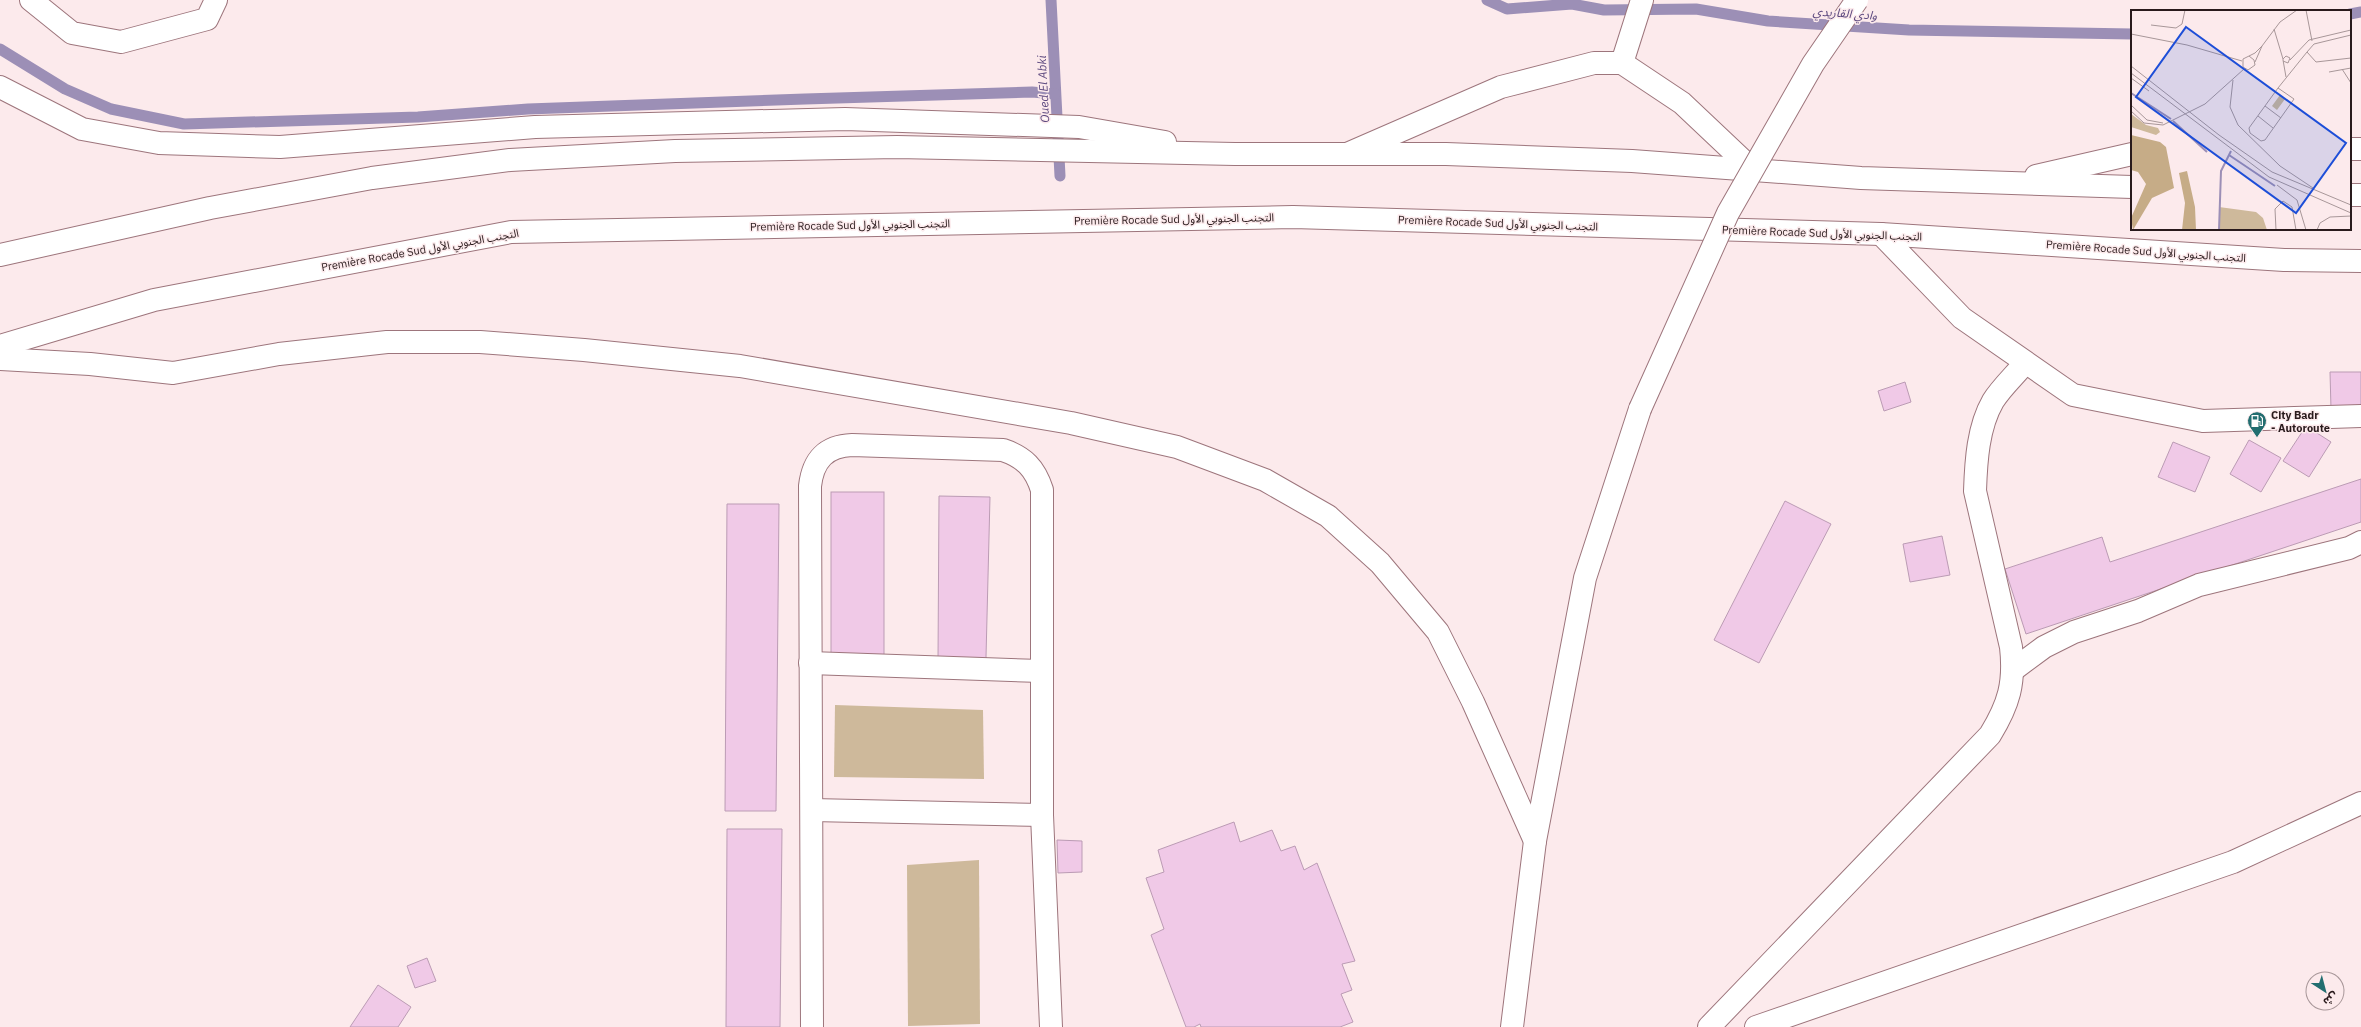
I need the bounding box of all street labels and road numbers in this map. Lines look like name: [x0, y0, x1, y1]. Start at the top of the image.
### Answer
street label: Première Rocade Sud التجنب الجنوبي الأول: [1074, 210, 1274, 230]
street label: Première Rocade Sud التجنب الجنوبي الأول: [1398, 213, 1598, 236]
street label: Première Rocade Sud التجنب الجنوبي الأول: [750, 216, 950, 236]
street label: Première Rocade Sud التجنب الجنوبي الأول: [1722, 223, 1922, 246]
street label: Première Rocade Sud التجنب الجنوبي الأول: [320, 226, 520, 277]
street label: Première Rocade Sud التجنب الجنوبي الأول: [2045, 237, 2246, 268]

